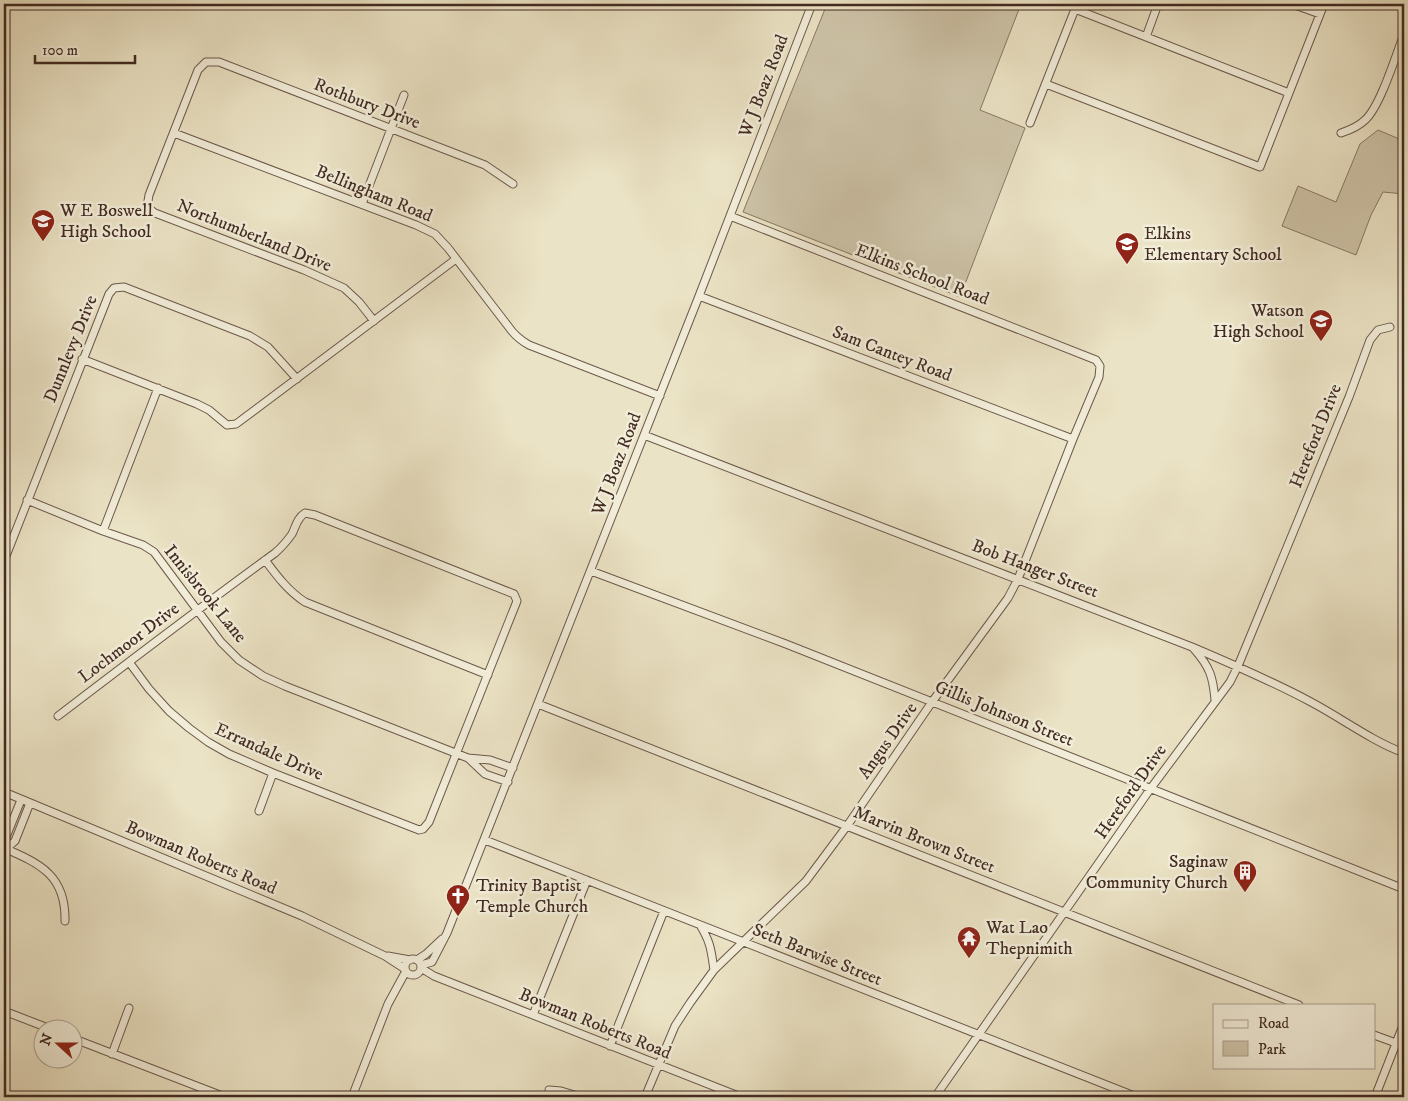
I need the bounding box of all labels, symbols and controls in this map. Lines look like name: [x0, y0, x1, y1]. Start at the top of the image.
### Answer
scale bar: [35, 32, 135, 64]
street label: W J Boaz Road: [734, 32, 794, 141]
text: 100 m: [42, 41, 78, 60]
street label: Rothbury Drive: [311, 74, 423, 134]
street label: Bellingham Road: [312, 161, 436, 227]
street label: Northumberland Drive: [173, 195, 335, 277]
place label: W E Boswell High School: [59, 200, 153, 243]
school or university icon: W E Boswell High School: [30, 208, 56, 242]
place label: Elkins Elementary School: [1144, 223, 1282, 266]
school or university icon: Elkins Elementary School: [1114, 231, 1140, 265]
street label: Elkins School Road: [852, 239, 992, 311]
street label: Dunnlevy Drive: [39, 292, 103, 406]
place label: Watson High School: [1213, 300, 1305, 343]
school or university icon: Watson High School: [1308, 308, 1334, 342]
street label: Sam Cantey Road: [829, 321, 955, 387]
street label: Hereford Drive: [1285, 381, 1347, 491]
street label: W J Boaz Road: [587, 410, 647, 519]
street label: Bob Hanger Street: [969, 535, 1102, 603]
street label: Innisbrook Lane: [159, 541, 251, 647]
street label: Lochmoor Drive: [74, 598, 184, 688]
street label: Gillis Johnson Street: [931, 676, 1077, 752]
street label: Angus Drive: [854, 699, 922, 783]
street label: Errandale Drive: [211, 718, 327, 786]
street label: Hereford Drive: [1090, 740, 1172, 844]
street label: Marvin Brown Street: [850, 802, 998, 879]
street label: Bowman Roberts Road: [122, 816, 280, 900]
place label: Saginaw Community Church: [1086, 851, 1229, 894]
building icon: Saginaw Community Church: [1232, 859, 1258, 893]
place label: Trinity Baptist Temple Church: [476, 875, 589, 918]
church icon: Trinity Baptist Temple Church: [445, 883, 471, 917]
place label: Wat Lao Thepnimith: [985, 917, 1073, 960]
street label: Seth Barwise Street: [749, 919, 885, 991]
temple icon: Wat Lao Thepnimith: [956, 925, 982, 959]
street label: Bowman Roberts Road: [516, 983, 674, 1065]
legend: [1213, 1004, 1376, 1068]
text: Road: [1258, 1014, 1290, 1033]
north arrow: [32, 1018, 82, 1068]
text: N: [36, 1031, 57, 1048]
text: Park: [1258, 1040, 1287, 1059]

